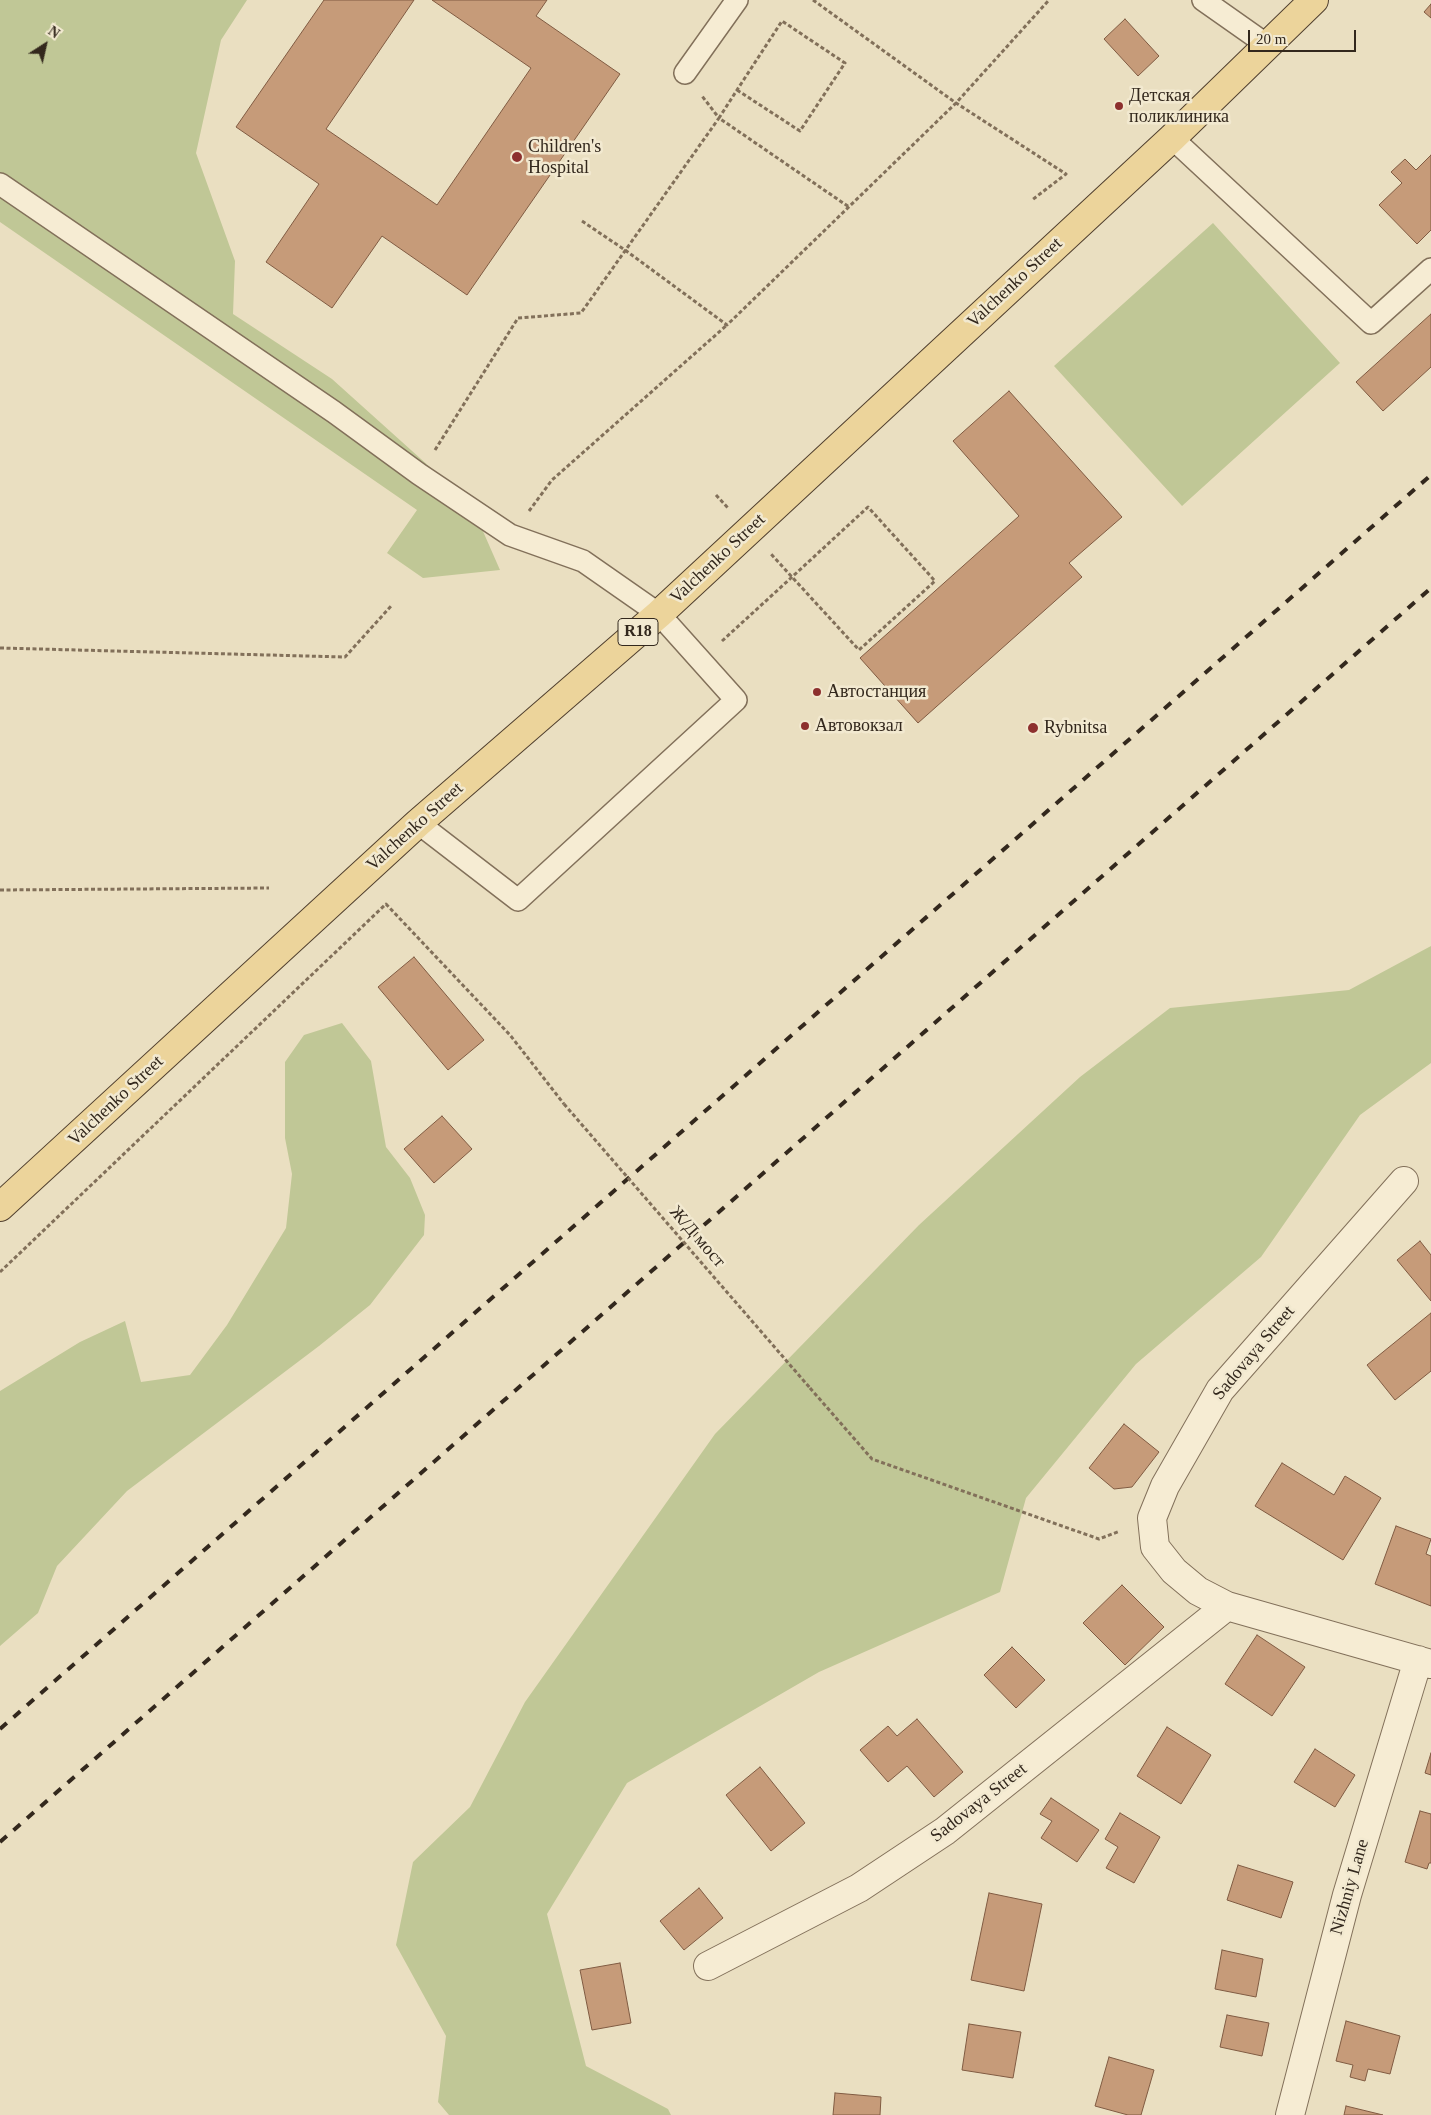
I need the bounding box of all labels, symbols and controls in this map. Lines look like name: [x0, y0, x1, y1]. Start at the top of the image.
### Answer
north arrow: [20, 20, 70, 70]
scale bar: [1251, 20, 1358, 52]
text: N: [45, 23, 62, 41]
text: 20 m: [1256, 31, 1286, 47]
place label: Детская поликлиника: [1129, 85, 1229, 128]
marker: Детская поликлиника: [1113, 100, 1125, 112]
place label: Children's Hospital: [528, 136, 601, 178]
marker: Children's Hospital: [510, 150, 524, 164]
street label: Valchenko Street: [963, 233, 1067, 333]
street label: Valchenko Street: [666, 509, 770, 609]
road number: R18: [618, 618, 658, 646]
place label: Автостанция: [827, 681, 926, 703]
marker: Автостанция: [811, 686, 823, 698]
place label: Автовокзал: [815, 715, 903, 737]
place label: Rybnitsa: [1044, 717, 1107, 739]
marker: Автовокзал: [799, 720, 811, 732]
marker: Rybnitsa: [1026, 721, 1040, 735]
street label: Valchenko Street: [362, 778, 468, 876]
street label: Valchenko Street: [64, 1051, 168, 1151]
street label: Ж/Д мост: [664, 1202, 730, 1272]
street label: Sadovaya Street: [1208, 1301, 1300, 1405]
street label: Sadovaya Street: [926, 1759, 1032, 1847]
street label: Nizhniy Lane: [1326, 1837, 1374, 1937]

